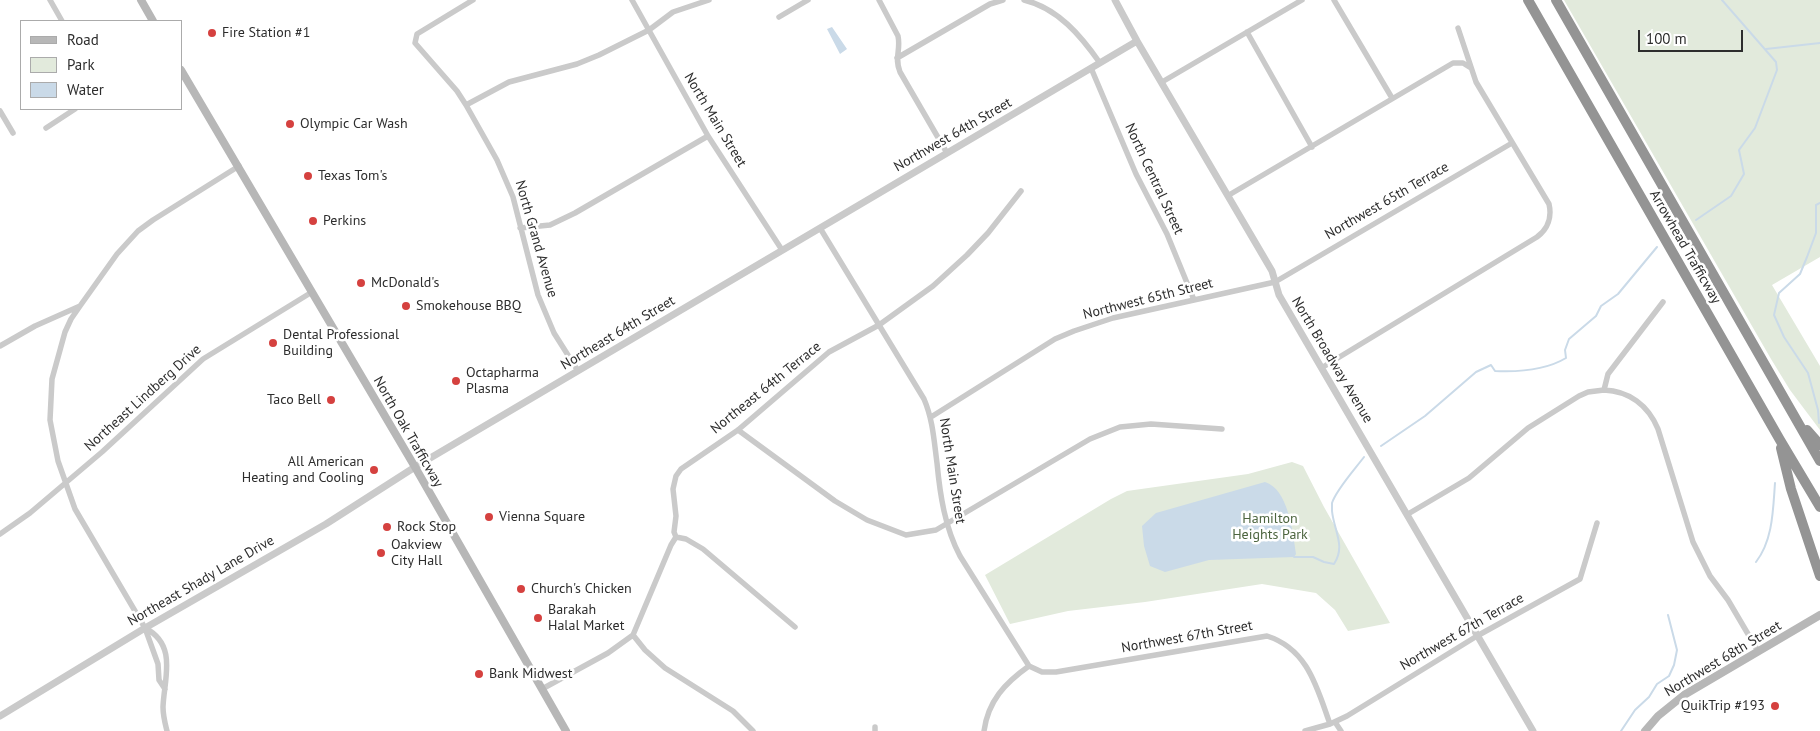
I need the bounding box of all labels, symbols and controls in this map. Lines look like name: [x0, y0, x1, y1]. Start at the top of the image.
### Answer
legend: [20, 20, 182, 110]
scale bar: [1640, 20, 1745, 52]
place label: Fire Station #1: [222, 25, 310, 41]
marker: Fire Station #1: [206, 27, 218, 39]
text: 100 m: [1646, 29, 1687, 48]
text: Road: [67, 30, 99, 49]
text: Park: [67, 55, 95, 74]
street label: North Main Street: [680, 70, 750, 170]
text: Water: [67, 80, 104, 99]
street label: Northwest 64th Street: [891, 94, 1015, 176]
place label: Olympic Car Wash: [300, 116, 408, 132]
marker: Olympic Car Wash: [284, 118, 296, 130]
street label: North Central Street: [1121, 121, 1187, 237]
street label: Northwest 65th Terrace: [1322, 159, 1452, 243]
place label: Texas Tom's: [318, 168, 387, 184]
marker: Texas Tom's: [302, 170, 314, 182]
street label: North Grand Avenue: [511, 178, 561, 300]
street label: Arrowhead Trafficway: [1646, 187, 1724, 307]
place label: Perkins: [323, 213, 366, 229]
marker: Perkins: [307, 215, 319, 227]
place label: McDonald's: [371, 275, 439, 291]
street label: Northwest 65th Street: [1081, 275, 1215, 323]
marker: McDonald's: [355, 277, 367, 289]
street label: Northeast 64th Street: [558, 292, 678, 374]
street label: North Broadway Avenue: [1288, 294, 1376, 426]
place label: Smokehouse BBQ: [416, 298, 521, 314]
marker: Smokehouse BBQ: [400, 300, 412, 312]
place label: Dental Professional Building: [283, 327, 399, 360]
marker: Dental Professional Building: [267, 337, 279, 349]
street label: Northeast 64th Terrace: [707, 338, 825, 438]
street label: Northeast Lindberg Drive: [81, 341, 205, 455]
place label: Octapharma Plasma: [466, 365, 539, 398]
street label: North Oak Trafficway: [369, 374, 447, 490]
marker: Octapharma Plasma: [450, 375, 462, 387]
place label: Taco Bell: [267, 392, 321, 408]
marker: Taco Bell: [325, 394, 337, 406]
street label: North Main Street: [935, 417, 969, 525]
place label: All American Heating and Cooling: [242, 454, 364, 487]
marker: All American Heating and Cooling: [368, 464, 380, 476]
place label: Vienna Square: [499, 509, 585, 525]
marker: Vienna Square: [483, 511, 495, 523]
park label: Hamilton Heights Park: [1232, 511, 1308, 544]
place label: Rock Stop: [397, 519, 456, 535]
marker: Rock Stop: [381, 521, 393, 533]
street label: Northeast Shady Lane Drive: [125, 532, 277, 630]
place label: Oakview City Hall: [391, 537, 442, 570]
marker: Oakview City Hall: [375, 547, 387, 559]
place label: Church's Chicken: [531, 581, 632, 597]
marker: Church's Chicken: [515, 583, 527, 595]
street label: Northwest 67th Terrace: [1397, 590, 1527, 674]
place label: Barakah Halal Market: [548, 602, 624, 634]
marker: Barakah Halal Market: [532, 612, 544, 624]
street label: Northwest 67th Street: [1120, 617, 1254, 657]
street label: Northwest 68th Street: [1662, 617, 1784, 701]
place label: Bank Midwest: [489, 666, 572, 682]
marker: Bank Midwest: [473, 668, 485, 680]
place label: QuikTrip #193: [1681, 698, 1765, 714]
marker: QuikTrip #193: [1769, 700, 1781, 712]

